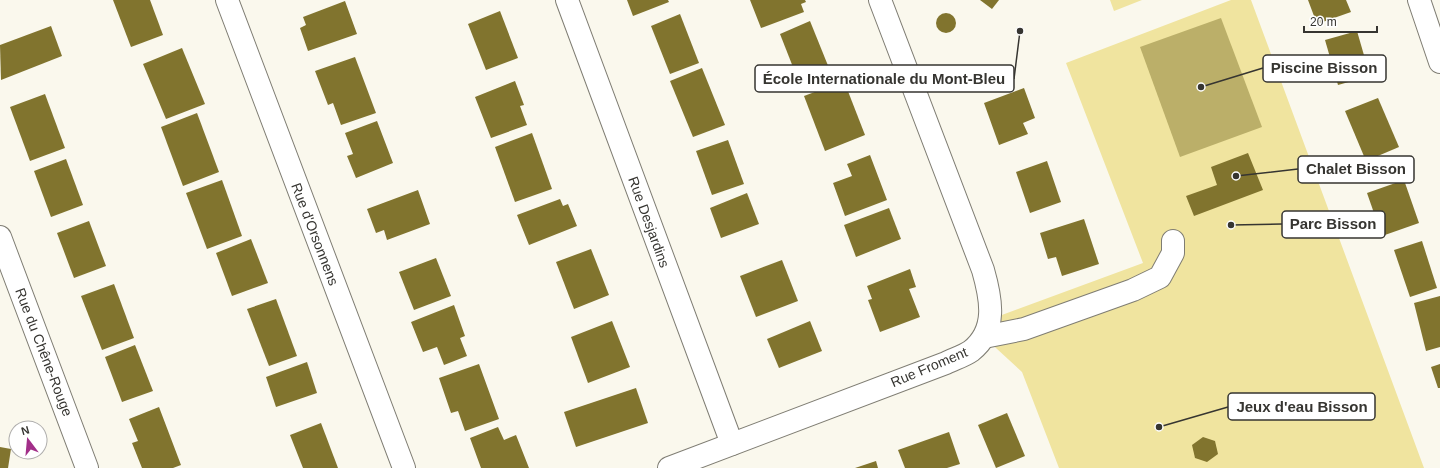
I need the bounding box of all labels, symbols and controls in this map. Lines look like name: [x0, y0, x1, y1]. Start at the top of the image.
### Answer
scale bar: [1304, 8, 1377, 34]
text: 20 m: [1310, 15, 1337, 29]
callout: Piscine Bisson: [1263, 55, 1386, 82]
text: Piscine Bisson: [1271, 59, 1377, 76]
callout: École Internationale du Mont-Bleu: [755, 65, 1014, 92]
text: École Internationale du Mont-Bleu: [763, 70, 1005, 87]
callout: Chalet Bisson: [1298, 156, 1414, 183]
text: Chalet Bisson: [1306, 160, 1406, 177]
street label: Rue Desjardins: [625, 174, 673, 270]
street label: Rue d'Orsonnens: [288, 180, 342, 288]
callout: Parc Bisson: [1282, 211, 1385, 238]
text: Parc Bisson: [1290, 215, 1376, 232]
street label: Rue du Chêne-Rouge: [12, 286, 76, 419]
street label: Rue Froment: [888, 344, 970, 390]
callout: Jeux d'eau Bisson: [1228, 393, 1375, 420]
text: Jeux d'eau Bisson: [1236, 398, 1368, 415]
north arrow: [8, 420, 48, 460]
text: N: [20, 424, 31, 437]

